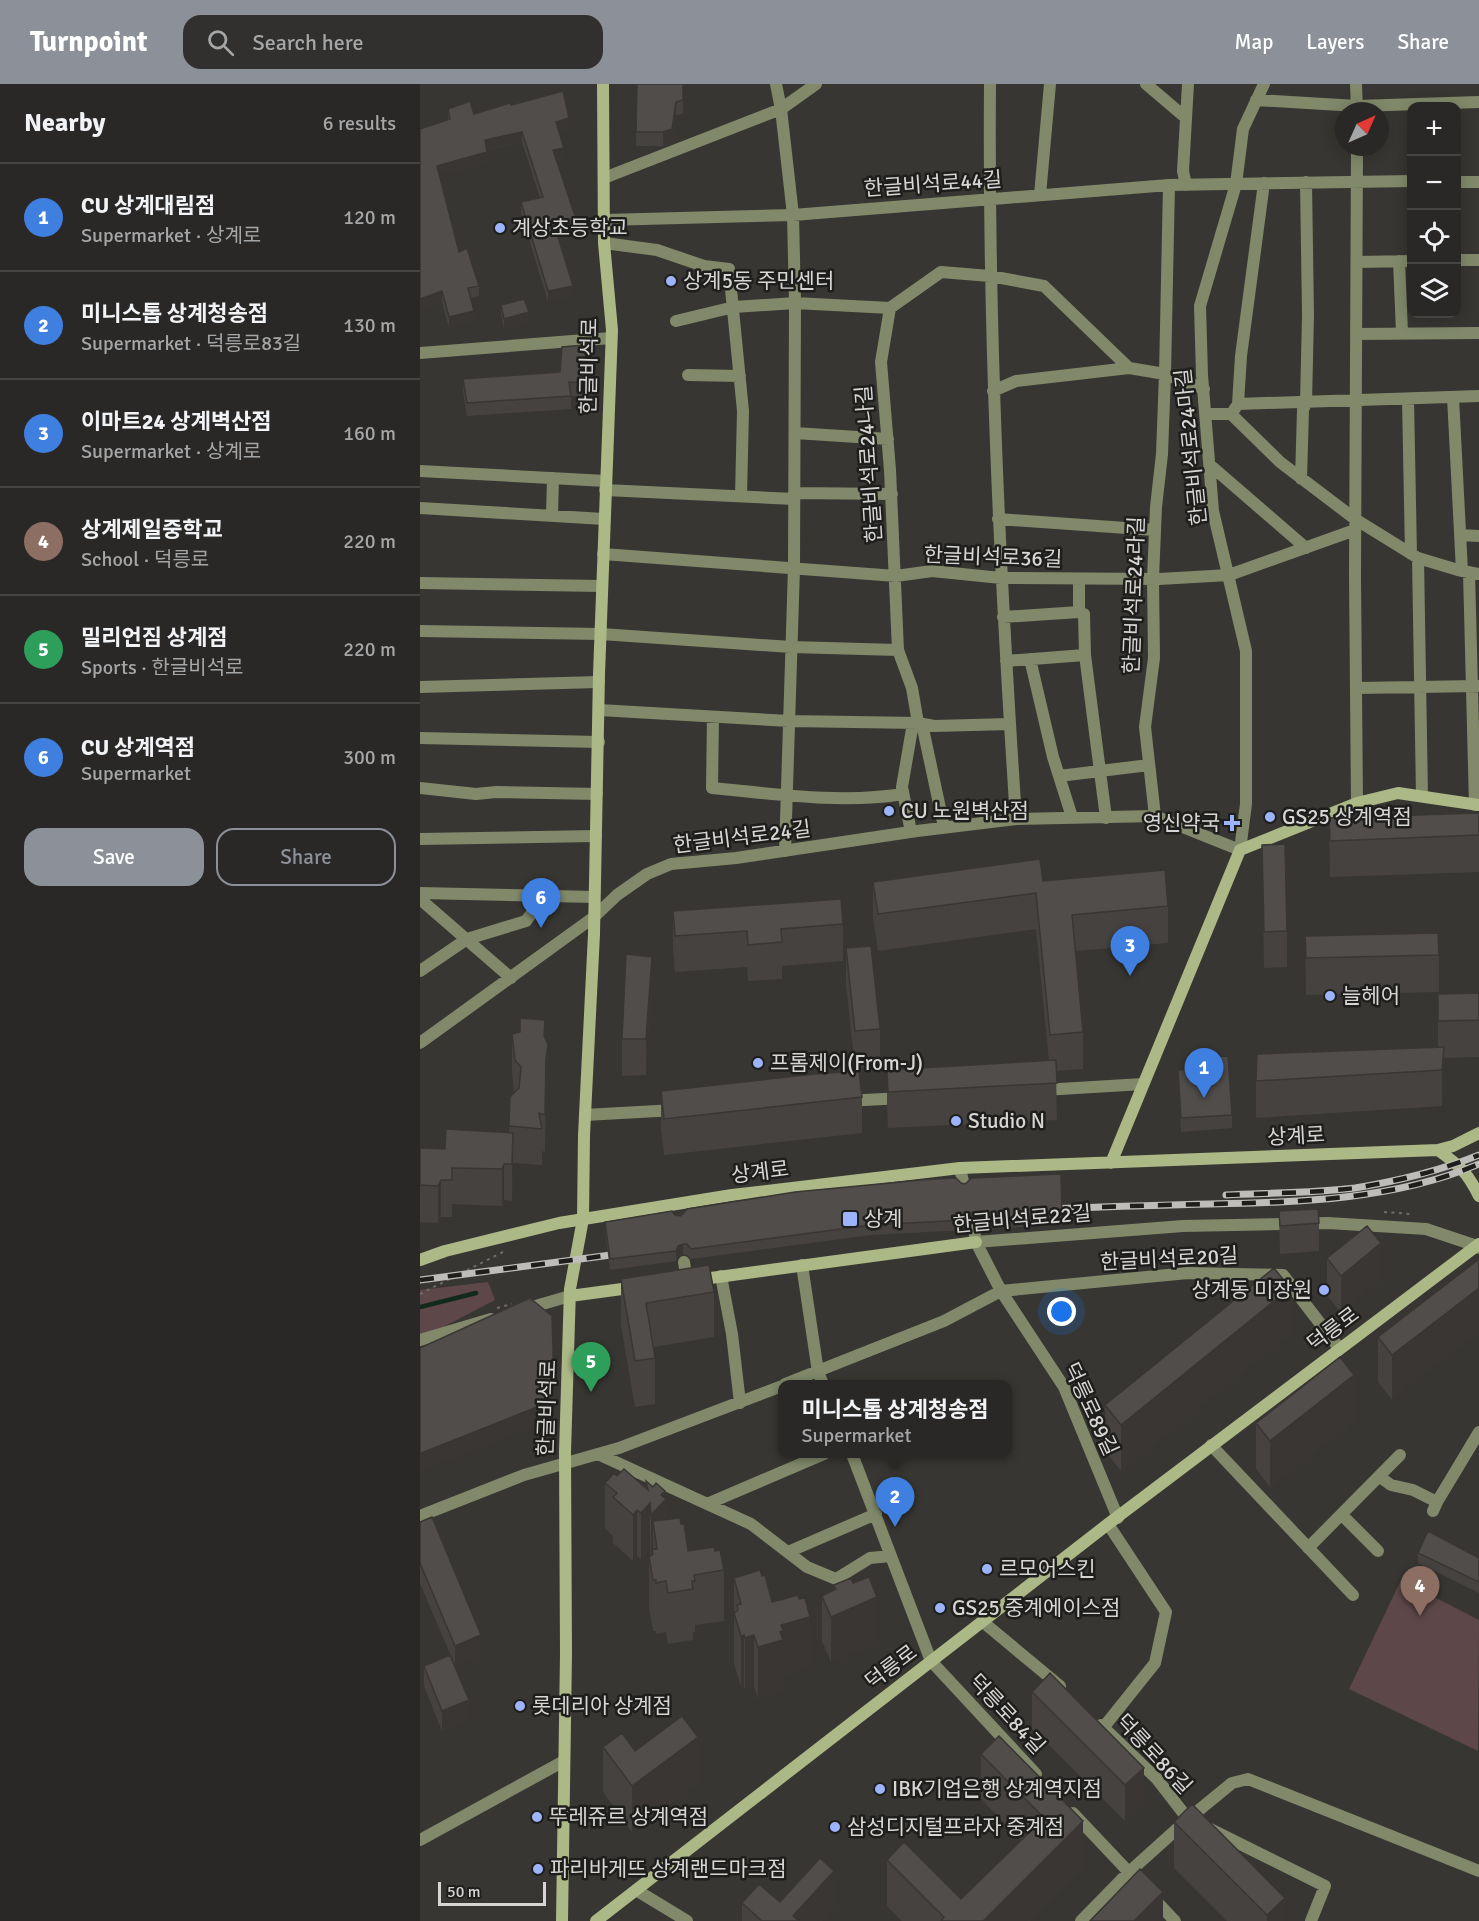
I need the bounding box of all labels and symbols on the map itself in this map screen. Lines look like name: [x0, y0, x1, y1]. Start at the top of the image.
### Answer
north arrow: [1335, 102, 1389, 156]
street label: 한글비석로44길: [863, 166, 1003, 202]
place label: 계상초등학교: [512, 215, 628, 241]
marker: 계상초등학교: [493, 221, 507, 235]
place label: 상계5동 주민센터: [683, 268, 834, 294]
marker: 상계5동 주민센터: [664, 274, 678, 288]
street label: 한글비석로: [575, 317, 603, 415]
street label: 한글비석로24마길: [1170, 367, 1212, 527]
street label: 한글비석로24나길: [851, 384, 887, 544]
street label: 한글비석로24라길: [1118, 516, 1150, 674]
street label: 한글비석로36길: [923, 542, 1063, 572]
place label: CU 노원벽산점: [901, 798, 1029, 824]
marker: CU 노원벽산점: [882, 804, 896, 818]
place label: GS25 상계역점: [1282, 804, 1412, 830]
place label: 영신약국: [1143, 810, 1220, 836]
marker: GS25 상계역점: [1263, 810, 1277, 824]
street label: 한글비석로24길: [672, 816, 812, 858]
marker: 영신약국: [1225, 816, 1239, 830]
pin: 6: [522, 878, 560, 928]
pin: 3: [1110, 926, 1150, 976]
place label: 늘헤어: [1342, 983, 1400, 1009]
marker: 늘헤어: [1323, 989, 1337, 1003]
pin: 1: [1184, 1048, 1224, 1098]
place label: 프롬제이(From-J): [770, 1050, 923, 1076]
marker: 프롬제이(From-J): [751, 1056, 765, 1070]
place label: Studio N: [968, 1108, 1045, 1134]
marker: Studio N: [949, 1114, 963, 1128]
street label: 상계로: [1266, 1122, 1326, 1150]
street label: 상계로: [730, 1156, 790, 1188]
street label: 한글비석로22길: [952, 1200, 1092, 1238]
place label: 상계: [864, 1206, 903, 1232]
marker: 상계: [841, 1210, 859, 1228]
street label: 한글비석로20길: [1099, 1242, 1239, 1276]
place label: 상계동 미장원: [1191, 1277, 1312, 1303]
marker: 상계동 미장원: [1317, 1283, 1331, 1297]
your location: [1047, 1297, 1076, 1326]
street label: 덕릉로: [1302, 1301, 1364, 1357]
pin: 5: [572, 1342, 610, 1392]
street label: 덕릉로89길: [1058, 1358, 1124, 1460]
street label: 한글비석로: [532, 1359, 562, 1457]
pin: 2: [876, 1478, 914, 1527]
place label: 르모어스킨: [999, 1556, 1096, 1582]
marker: 르모어스킨: [980, 1562, 994, 1576]
pin: 4: [1400, 1566, 1440, 1616]
place label: GS25 중계에이스점: [952, 1595, 1120, 1621]
marker: GS25 중계에이스점: [933, 1601, 947, 1615]
street label: 덕릉로: [860, 1639, 922, 1695]
street label: 덕릉로84길: [963, 1669, 1051, 1759]
place label: 롯데리아 상계점: [532, 1693, 672, 1719]
marker: 롯데리아 상계점: [513, 1699, 527, 1713]
street label: 덕릉로86길: [1110, 1709, 1198, 1799]
place label: IBK기업은행 상계역지점: [892, 1776, 1102, 1802]
marker: IBK기업은행 상계역지점: [873, 1782, 887, 1796]
place label: 뚜레쥬르 상계역점: [549, 1804, 708, 1830]
marker: 뚜레쥬르 상계역점: [530, 1810, 544, 1824]
place label: 삼성디지털프라자 중계점: [847, 1814, 1064, 1840]
marker: 삼성디지털프라자 중계점: [828, 1820, 842, 1834]
place label: 파리바게뜨 상계랜드마크점: [550, 1856, 786, 1882]
marker: 파리바게뜨 상계랜드마크점: [531, 1862, 545, 1876]
scale bar: [438, 1879, 546, 1906]

